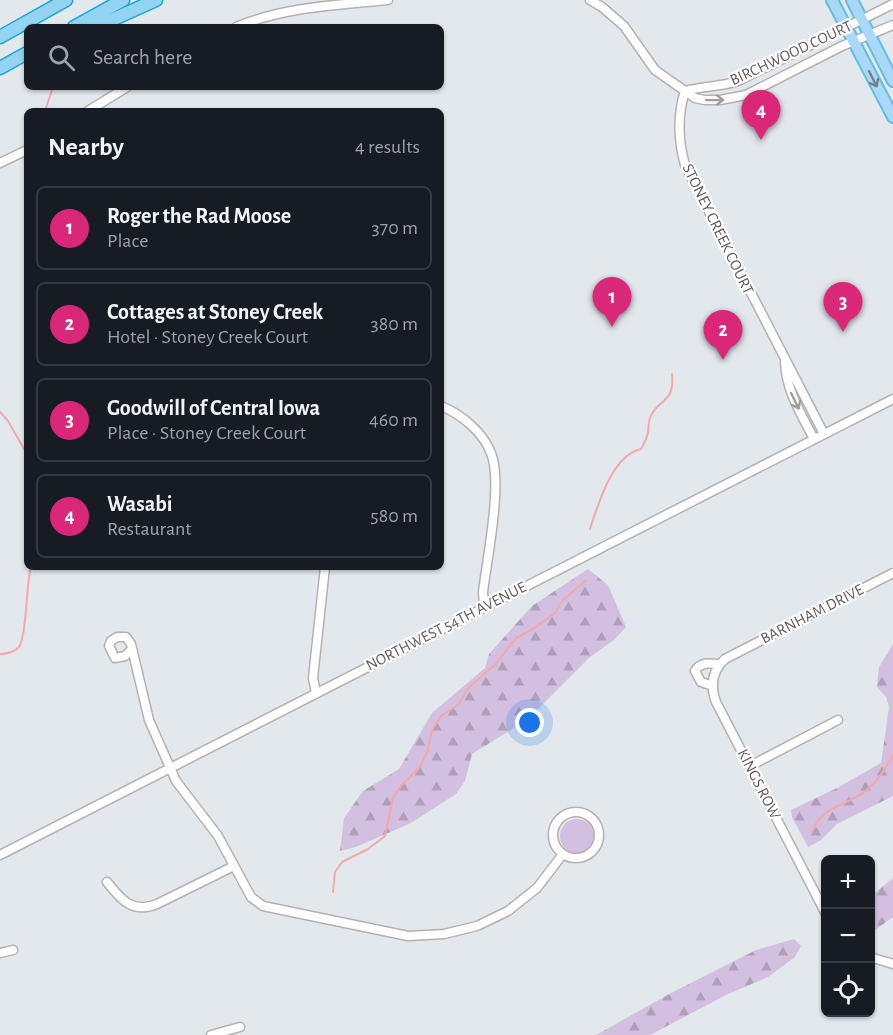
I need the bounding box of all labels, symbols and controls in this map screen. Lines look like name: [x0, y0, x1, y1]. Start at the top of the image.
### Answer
street label: BIRCHWOOD COURT: [728, 18, 855, 88]
search box: [24, 24, 444, 90]
icon: search: [45, 41, 78, 74]
text: Search here: [93, 46, 192, 68]
one-way arrow: [868, 70, 880, 88]
pin: 4: [742, 90, 780, 140]
one-way arrow: [704, 94, 724, 106]
text: Nearby: [48, 134, 124, 160]
text: 4 results: [355, 137, 420, 157]
street label: STONEY CREEK COURT: [679, 161, 757, 297]
text: Roger the Rad Moose: [107, 205, 291, 227]
text: 1: [66, 218, 73, 238]
text: 370 m: [372, 218, 418, 238]
text: Place: [107, 231, 148, 251]
pin: 1: [592, 278, 632, 327]
pin: 3: [824, 282, 862, 332]
text: Cottages at Stoney Creek: [107, 301, 323, 323]
pin: 2: [704, 310, 742, 360]
text: 2: [65, 314, 74, 334]
text: 380 m: [370, 314, 418, 334]
text: Hotel · Stoney Creek Court: [107, 327, 308, 347]
one-way arrow: [790, 392, 801, 410]
text: Goodwill of Central Iowa: [107, 397, 320, 419]
text: 3: [65, 410, 74, 430]
text: 460 m: [369, 410, 418, 430]
text: Place · Stoney Creek Court: [107, 423, 306, 443]
text: Wasabi: [107, 493, 172, 515]
text: 4: [64, 506, 75, 526]
text: 580 m: [370, 506, 418, 526]
text: Restaurant: [107, 519, 192, 539]
street label: NORTHWEST 54TH AVENUE: [363, 578, 529, 673]
street label: BARNHAM DRIVE: [758, 581, 866, 647]
your location: [515, 708, 544, 737]
street label: KINGS ROW: [735, 746, 784, 822]
map controls: [821, 855, 875, 1017]
button: +: [821, 855, 875, 909]
button: −: [821, 909, 875, 963]
button: locate: [821, 963, 875, 1017]

